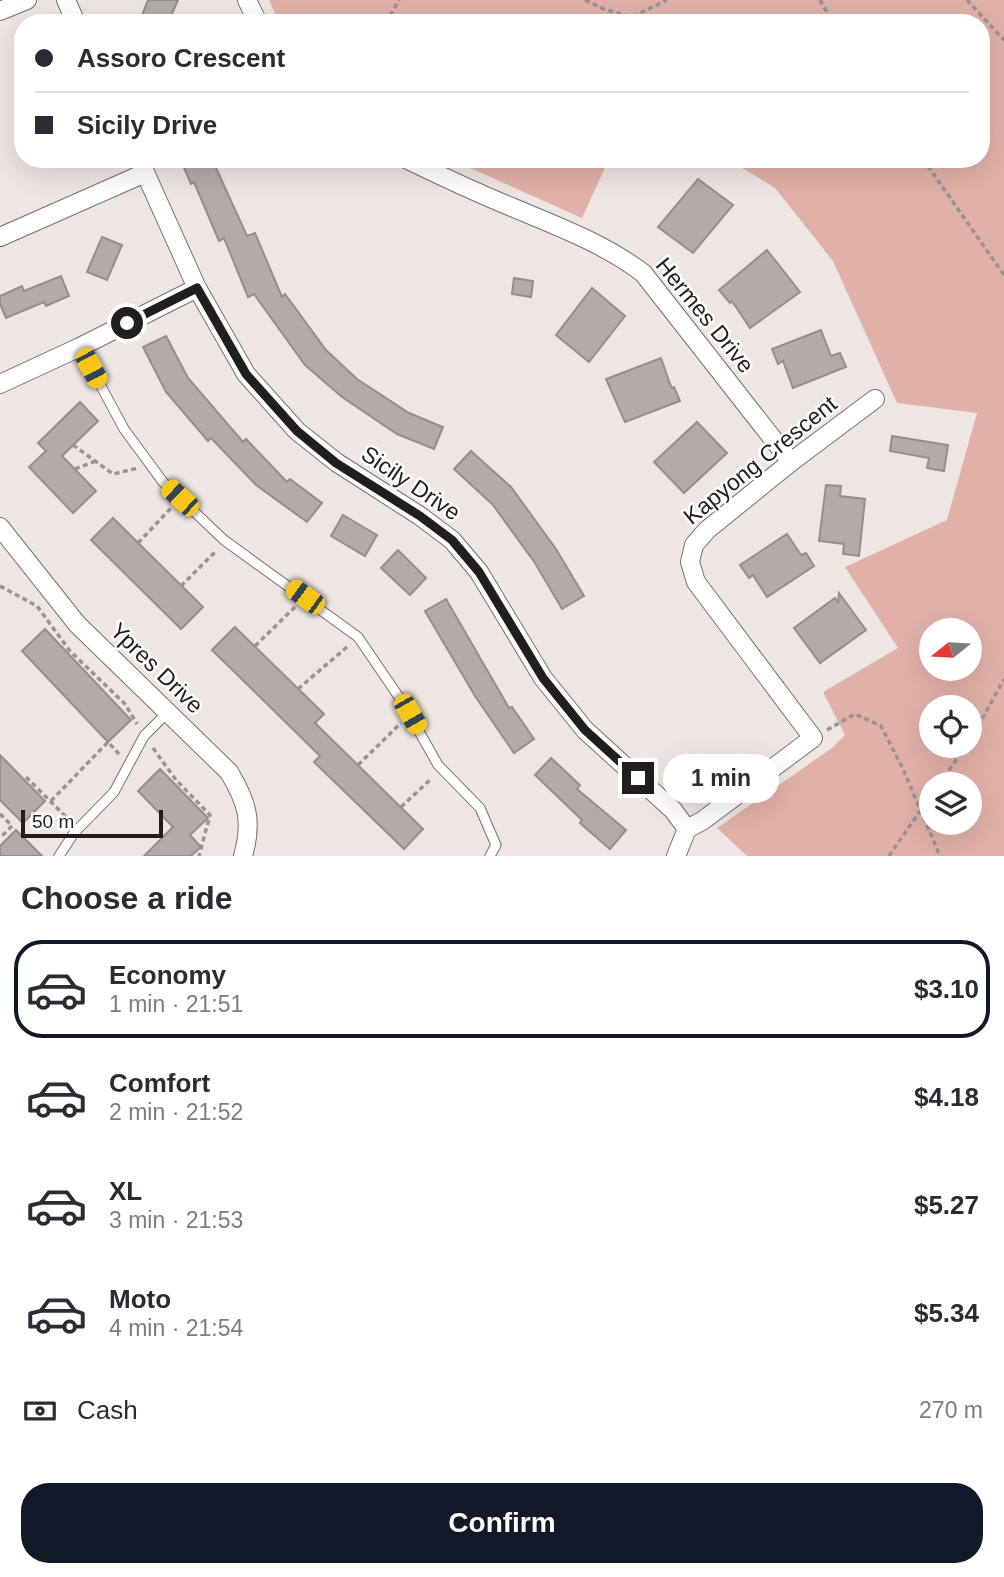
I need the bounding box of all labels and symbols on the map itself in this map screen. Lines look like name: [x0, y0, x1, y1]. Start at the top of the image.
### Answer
street label: Hermes Drive: [651, 252, 759, 378]
route start: [111, 307, 143, 339]
car: [72, 345, 111, 391]
street label: Kapyong Crescent: [678, 390, 842, 530]
street label: Sicily Drive: [357, 440, 465, 526]
car: [158, 476, 203, 520]
car: [282, 576, 329, 618]
street label: Ypres Drive: [105, 618, 209, 718]
north arrow: [919, 618, 982, 681]
car: [391, 691, 430, 737]
callout: 1 min: [662, 754, 778, 802]
route end: [622, 762, 654, 794]
scale bar: [21, 807, 163, 839]

